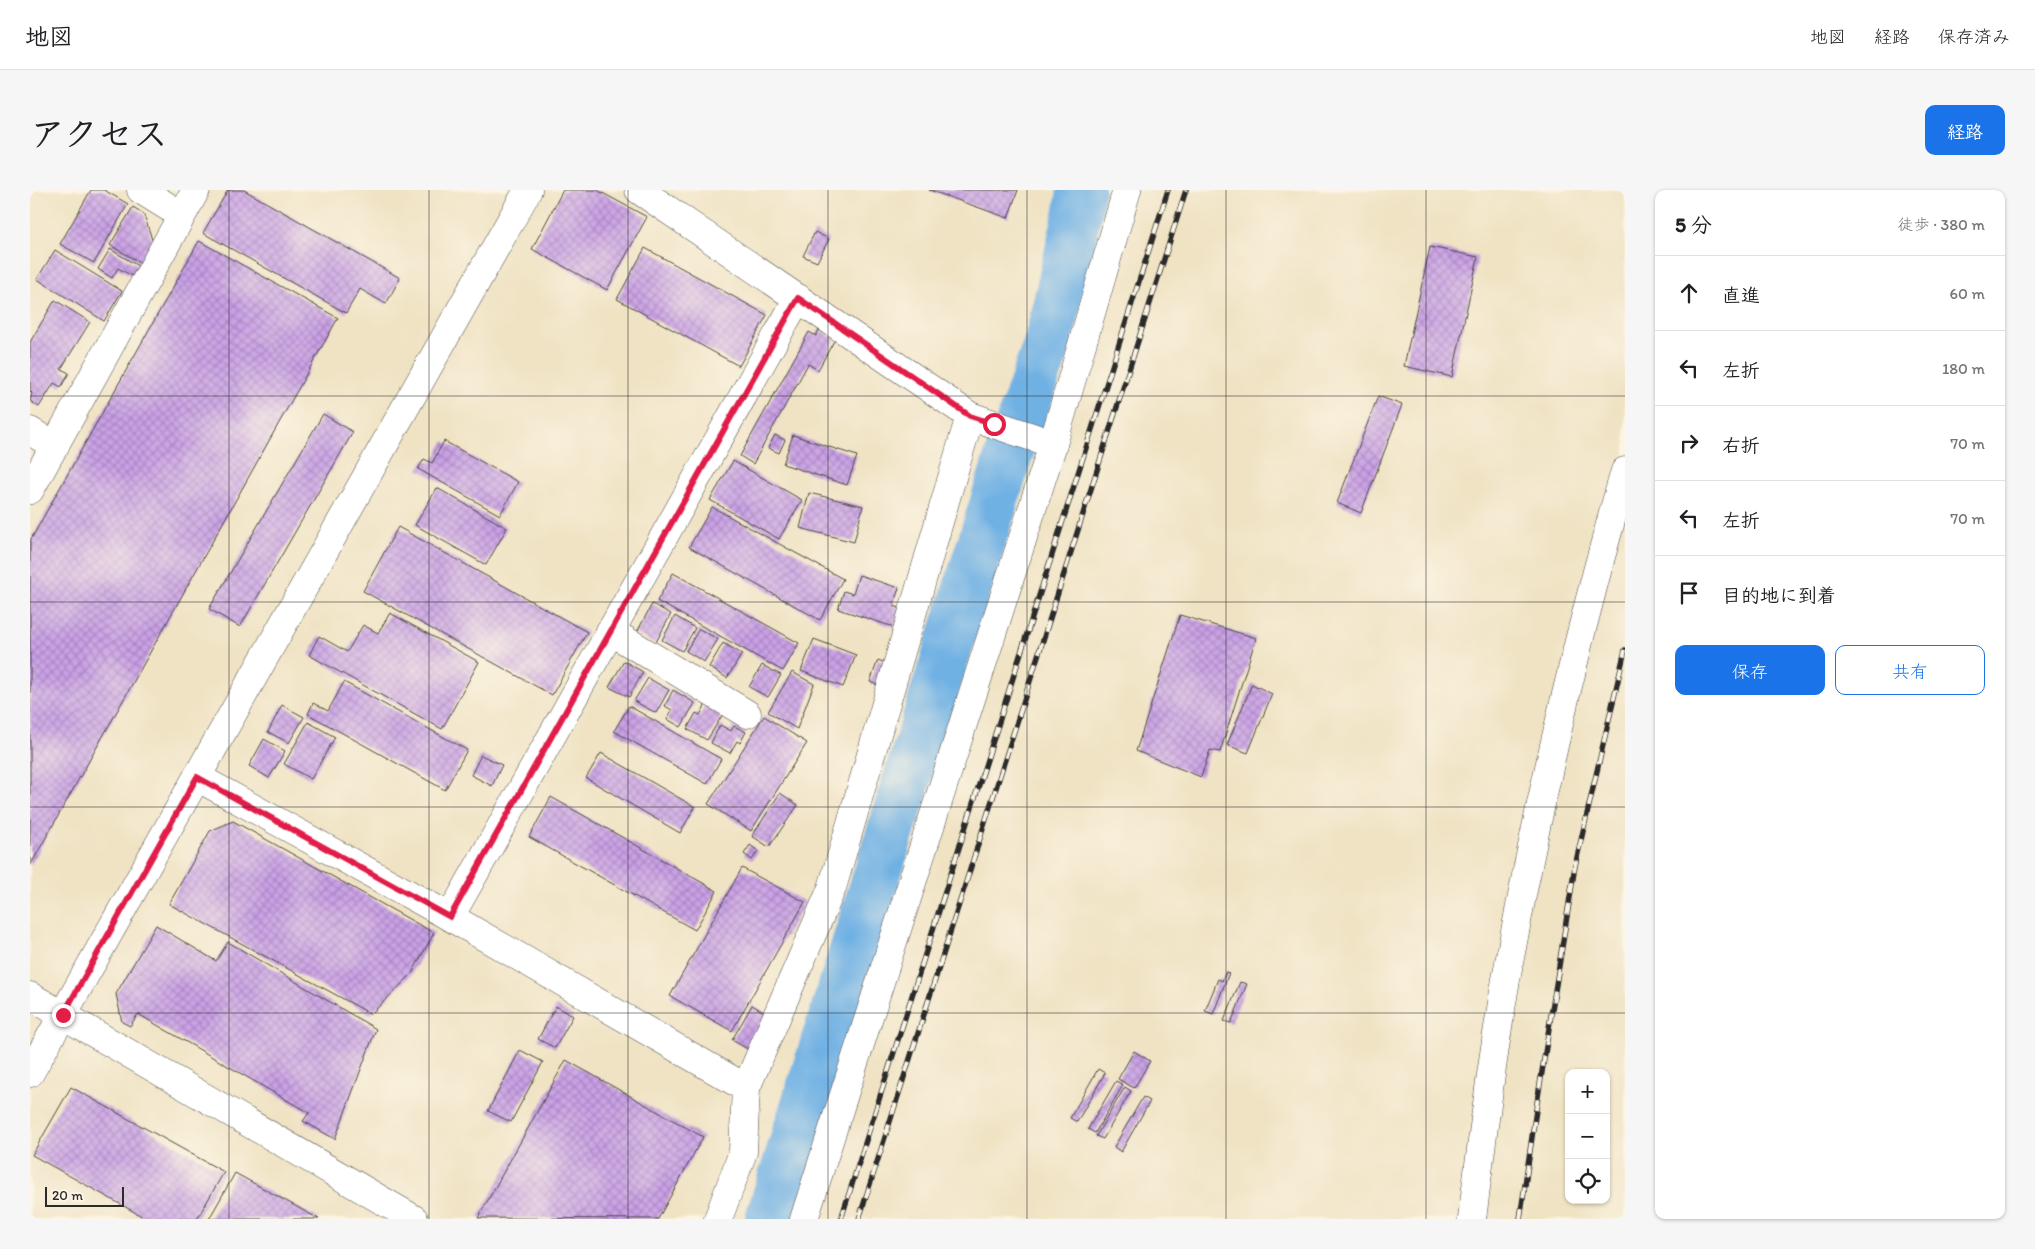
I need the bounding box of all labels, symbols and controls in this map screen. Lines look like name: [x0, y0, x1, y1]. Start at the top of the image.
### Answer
text: 地図: [25, 22, 73, 51]
text: 地図: [1810, 26, 1846, 48]
text: 経路: [1874, 26, 1910, 48]
text: 保存済み: [1938, 26, 2010, 48]
button: 経路: [1925, 105, 2005, 155]
text: アクセス: [30, 113, 168, 155]
text: 5 分: [1675, 212, 1712, 237]
text: 徒歩 · 380 m: [1898, 215, 1985, 234]
icon: ahead: [1675, 279, 1703, 307]
text: 直進: [1722, 284, 1760, 307]
text: 60 m: [1950, 284, 1985, 303]
icon: left: [1675, 354, 1703, 382]
text: 左折: [1722, 359, 1760, 382]
text: 180 m: [1942, 359, 1985, 378]
route start: [983, 413, 1006, 436]
icon: right: [1675, 429, 1703, 457]
text: 右折: [1722, 434, 1760, 457]
text: 70 m: [1950, 434, 1985, 453]
icon: left: [1675, 504, 1703, 532]
text: 左折: [1722, 509, 1760, 532]
text: 70 m: [1950, 509, 1985, 528]
icon: arrive: [1675, 579, 1703, 607]
text: 目的地に到着: [1722, 584, 1836, 607]
button: 保存: [1675, 645, 1825, 695]
button: 共有: [1835, 645, 1985, 695]
route end: [52, 1004, 75, 1027]
map controls: [1565, 1069, 1610, 1204]
button: +: [1565, 1069, 1610, 1114]
button: −: [1565, 1114, 1610, 1159]
button: locate: [1565, 1159, 1610, 1204]
scale bar: [45, 1184, 124, 1207]
text: 20 m: [52, 1187, 83, 1204]

